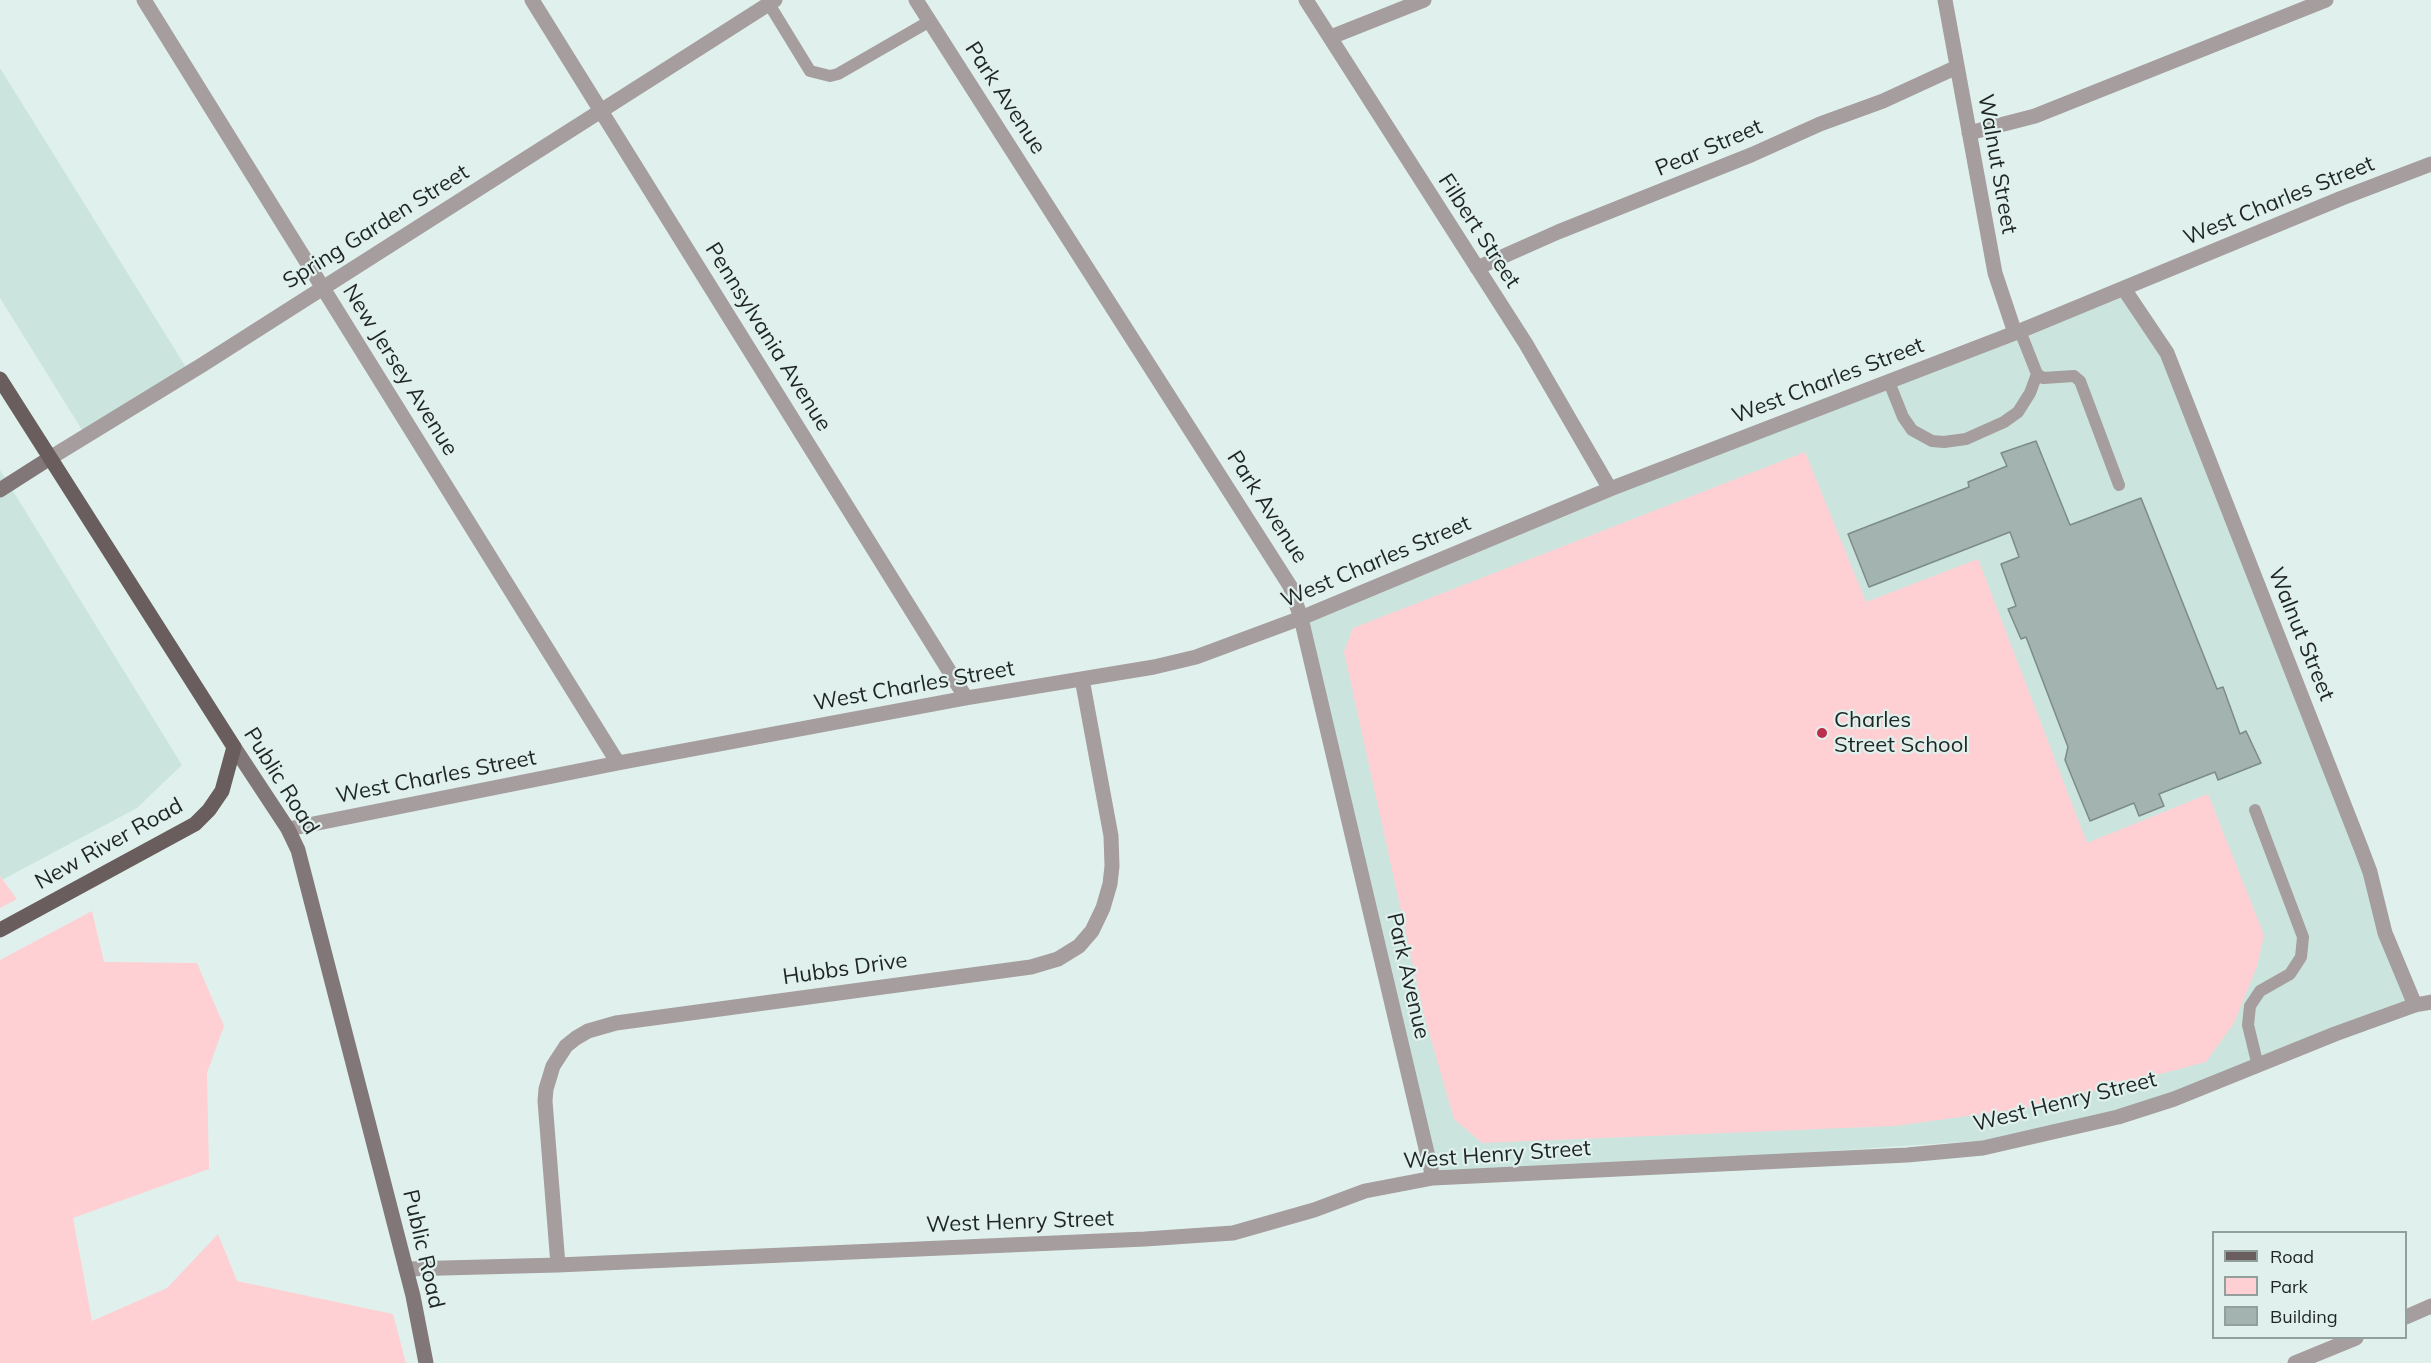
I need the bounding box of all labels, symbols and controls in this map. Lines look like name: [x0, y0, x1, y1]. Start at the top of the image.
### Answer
street label: Park Avenue: [959, 37, 1051, 159]
street label: Walnut Street: [1972, 92, 2022, 236]
street label: Pear Street: [1652, 114, 1766, 182]
street label: West Charles Street: [2180, 151, 2378, 251]
street label: Spring Garden Street: [278, 159, 474, 295]
street label: Filbert Street: [1432, 169, 1526, 293]
street label: Pennsylvania Avenue: [699, 238, 837, 436]
street label: New Jersey Avenue: [337, 279, 463, 461]
street label: West Charles Street: [1728, 332, 1928, 430]
street label: Park Avenue: [1221, 446, 1313, 568]
street label: West Charles Street: [1277, 510, 1475, 614]
street label: Walnut Street: [2262, 563, 2340, 705]
street label: West Charles Street: [812, 655, 1016, 717]
place label: Charles Street School: [1834, 707, 1968, 758]
street label: Public Road: [238, 723, 324, 839]
marker: Charles Street School: [1815, 726, 1829, 740]
street label: West Charles Street: [334, 745, 538, 809]
street label: New River Road: [31, 793, 187, 895]
street label: Park Avenue: [1381, 910, 1435, 1042]
street label: Hubbs Drive: [781, 947, 909, 991]
street label: West Henry Street: [1971, 1066, 2159, 1138]
street label: West Henry Street: [1402, 1135, 1592, 1175]
street label: Public Road: [397, 1187, 449, 1311]
street label: West Henry Street: [926, 1206, 1114, 1238]
legend: [2212, 1231, 2407, 1339]
text: Road: [2270, 1245, 2314, 1268]
text: Park: [2270, 1275, 2308, 1298]
text: Building: [2270, 1305, 2338, 1328]

